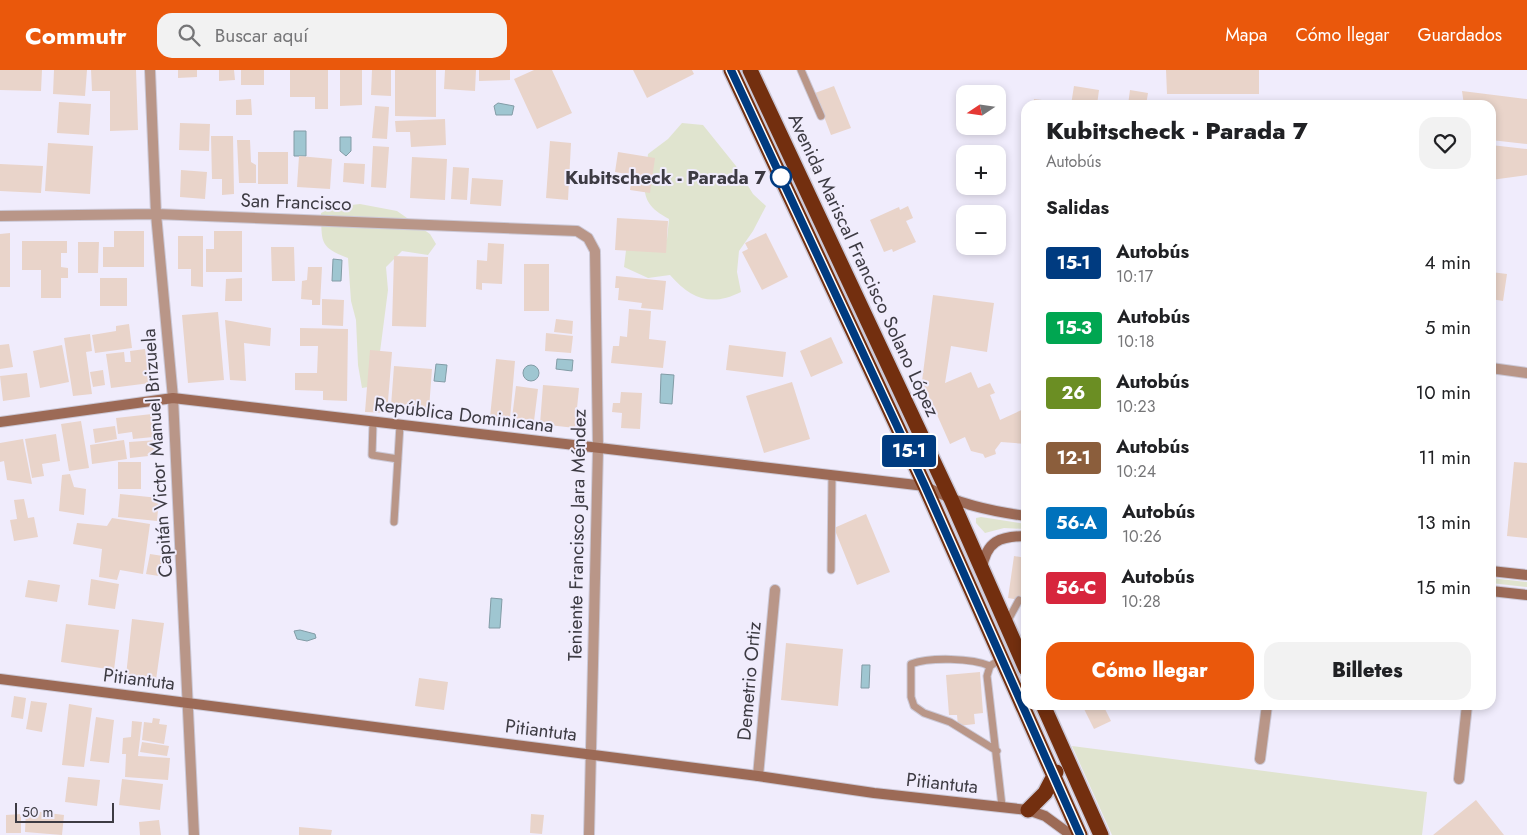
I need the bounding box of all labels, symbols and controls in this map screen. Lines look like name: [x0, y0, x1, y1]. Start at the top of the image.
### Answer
search box: [157, 13, 507, 58]
text: Commutr: [25, 18, 127, 53]
icon: search: [175, 21, 203, 49]
text: Buscar aquí: [215, 22, 308, 49]
text: Mapa: [1225, 22, 1267, 48]
text: Cómo llegar: [1295, 22, 1390, 48]
text: Guardados: [1418, 22, 1502, 48]
north arrow: [956, 85, 1006, 135]
map controls: [956, 85, 1006, 255]
street label: Avenida Mariscal Francisco Solano López: [782, 109, 946, 421]
text: Kubitscheck - Parada 7: [1046, 113, 1308, 148]
button: heart: [1419, 117, 1471, 169]
button: +: [956, 145, 1006, 195]
text: Autobús: [1046, 150, 1101, 173]
place label: Kubitscheck - Parada 7: [565, 164, 767, 191]
marker: Kubitscheck - Parada 7: [770, 166, 792, 188]
street label: San Francisco: [240, 187, 352, 217]
text: Salidas: [1046, 194, 1109, 221]
button: −: [956, 205, 1006, 255]
text: Autobús: [1116, 238, 1189, 265]
text: 4 min: [1424, 249, 1471, 276]
text: 15-1: [1057, 250, 1090, 276]
text: 10:17: [1116, 265, 1153, 288]
text: Autobús: [1117, 303, 1190, 330]
text: 5 min: [1425, 314, 1471, 341]
text: 15-3: [1056, 315, 1092, 341]
street label: Capitán Victor Manuel Brizuela: [135, 328, 179, 578]
text: 10:18: [1117, 330, 1155, 353]
text: Autobús: [1116, 368, 1189, 395]
text: 10 min: [1416, 379, 1471, 406]
text: 26: [1062, 380, 1085, 406]
street label: República Dominicana: [373, 391, 555, 439]
text: 10:23: [1116, 395, 1155, 418]
street label: Teniente Francisco Jara Méndez: [561, 408, 593, 661]
text: Autobús: [1116, 433, 1189, 460]
line badge: 15-1: [874, 435, 944, 467]
text: 15-1: [892, 438, 926, 464]
text: 11 min: [1418, 444, 1471, 471]
text: 12-1: [1056, 445, 1091, 471]
text: 10:24: [1116, 460, 1156, 483]
text: Autobús: [1122, 498, 1195, 525]
text: 13 min: [1417, 509, 1471, 536]
text: 56-A: [1056, 510, 1097, 536]
text: 10:26: [1122, 525, 1162, 548]
text: Autobús: [1121, 563, 1194, 590]
text: 15 min: [1416, 574, 1471, 601]
text: 56-C: [1056, 575, 1096, 601]
text: 10:28: [1121, 590, 1161, 613]
street label: Demetrio Ortiz: [730, 620, 768, 742]
button: Cómo llegar: [1046, 642, 1254, 700]
button: Billetes: [1264, 642, 1471, 700]
street label: Pitiantuta: [102, 661, 176, 697]
street label: Pitiantuta: [504, 712, 578, 748]
street label: Pitiantuta: [905, 766, 979, 800]
scale bar: [15, 800, 114, 823]
text: 50 m: [22, 802, 53, 822]

